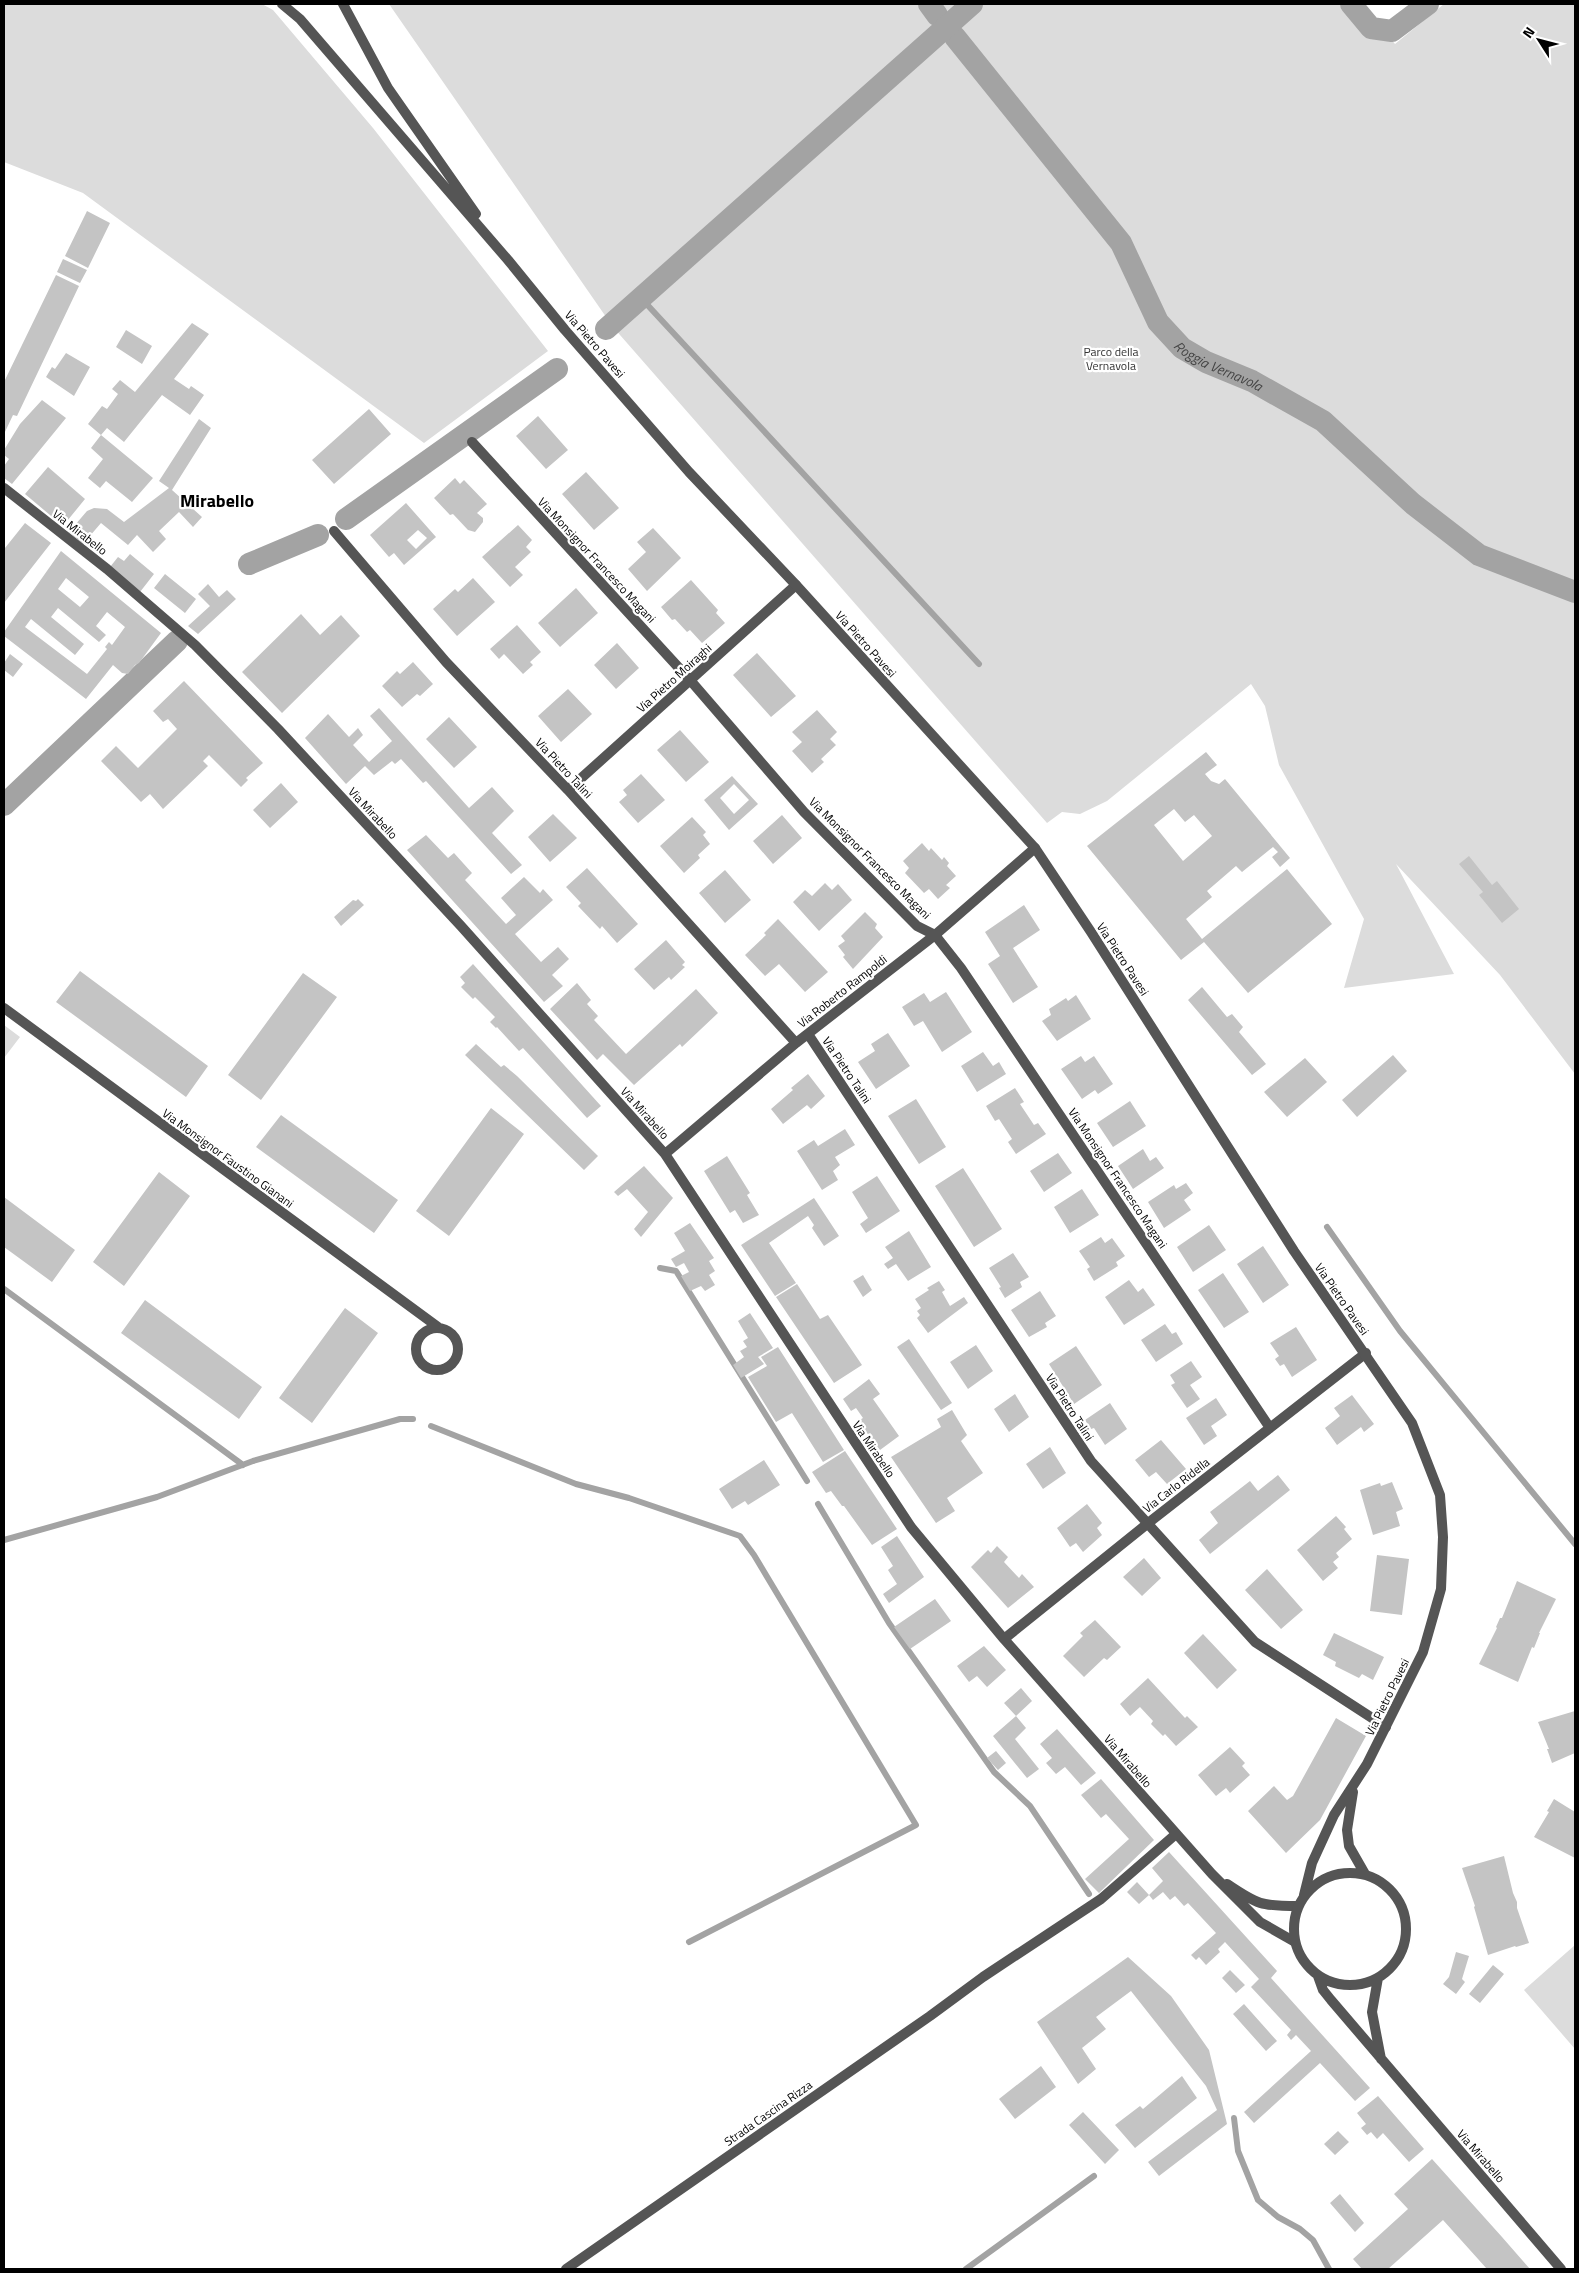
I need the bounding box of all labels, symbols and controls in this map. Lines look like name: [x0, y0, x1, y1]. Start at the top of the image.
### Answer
north arrow: [1514, 15, 1564, 65]
text: N: [1517, 22, 1539, 42]
street label: Via Pietro Pavesi: [560, 306, 630, 382]
water label: Roggia Vernavola: [1169, 336, 1268, 396]
park label: Parco della Vernavola: [1083, 342, 1139, 375]
district label: Mirabello: [180, 487, 254, 514]
street label: Via Monsignor Francesco Magani: [533, 493, 661, 627]
street label: Via Mirabello: [48, 504, 112, 560]
street label: Via Pietro Pavesi: [831, 606, 901, 682]
street label: Via Pietro Moiraghi: [632, 639, 716, 717]
street label: Via Pietro Talini: [531, 733, 597, 803]
street label: Via Mirabello: [344, 783, 402, 843]
street label: Via Monsignor Francesco Magani: [805, 793, 935, 923]
street label: Via Pietro Pavesi: [1092, 919, 1154, 999]
street label: Via Roberto Rampoldi: [793, 950, 891, 1032]
street label: Via Pietro Talini: [818, 1033, 876, 1107]
street label: Via Mirabello: [616, 1082, 674, 1144]
street label: Via Monsignor Faustino Gianani: [158, 1104, 298, 1212]
street label: Via Monsignor Francesco Magani: [1064, 1104, 1172, 1252]
street label: Via Pietro Pavesi: [1310, 1259, 1374, 1339]
street label: Via Pietro Talini: [1041, 1370, 1099, 1444]
street label: Via Mirabello: [848, 1417, 900, 1481]
street label: Via Carlo Ridella: [1138, 1453, 1214, 1517]
street label: Via Pietro Pavesi: [1360, 1655, 1414, 1739]
street label: Via Mirabello: [1099, 1730, 1157, 1792]
street label: Strada Cascina Rizza: [720, 2075, 816, 2151]
street label: Via Mirabello: [1452, 2125, 1510, 2187]

